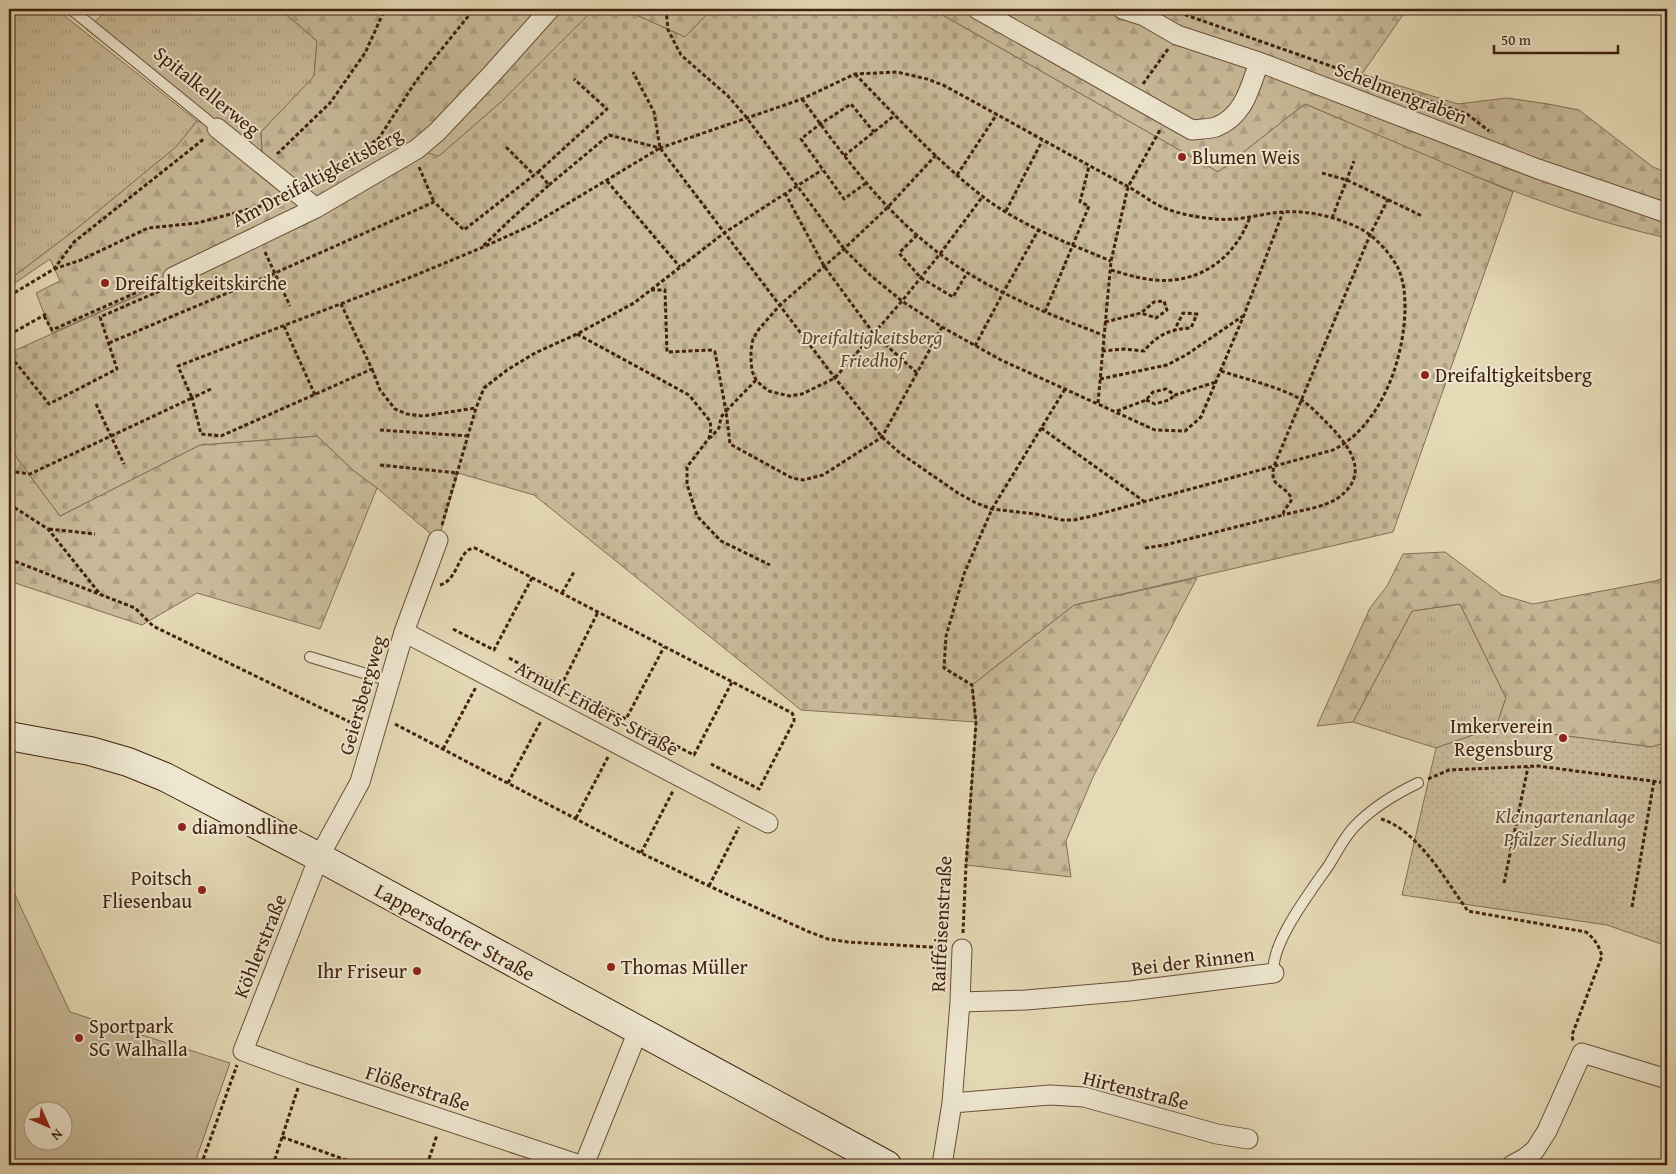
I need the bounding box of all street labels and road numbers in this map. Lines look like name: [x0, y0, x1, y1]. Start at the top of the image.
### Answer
street label: Spitalkellerweg: [148, 39, 267, 143]
street label: Schelmengraben: [1331, 54, 1472, 131]
street label: Am Dreifaltigkeitsberg: [226, 119, 407, 234]
street label: Geiersbergweg: [331, 632, 392, 758]
street label: Arnulf-Enders-Straße: [510, 652, 684, 763]
street label: Raiffeisenstraße: [922, 855, 959, 993]
street label: Lappersdorfer Straße: [370, 875, 541, 988]
street label: Köhlerstraße: [225, 889, 294, 1002]
street label: Bei der Rinnen: [1130, 939, 1256, 982]
street label: Flößerstraße: [362, 1057, 474, 1118]
street label: Hirtenstraße: [1080, 1062, 1192, 1117]

